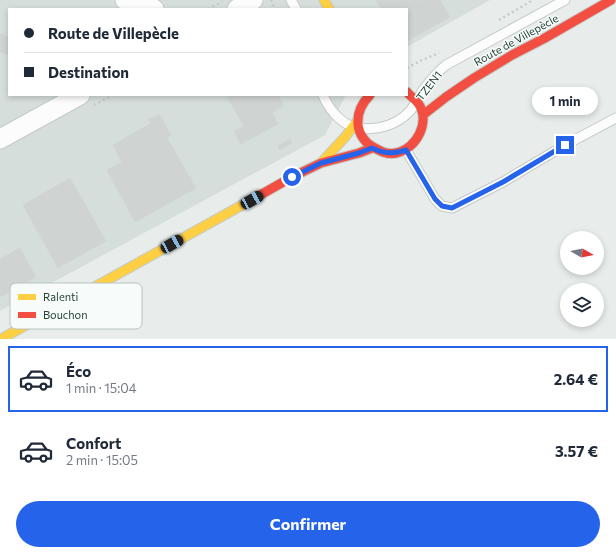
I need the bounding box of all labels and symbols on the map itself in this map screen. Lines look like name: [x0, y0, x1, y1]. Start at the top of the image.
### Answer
street label: Route de Villepècle: [471, 11, 560, 68]
street label: TZEN1: [413, 68, 444, 103]
callout: 1 min: [532, 87, 598, 115]
route end: [556, 136, 574, 154]
route start: [283, 168, 301, 186]
car: [239, 189, 265, 211]
north arrow: [560, 231, 604, 275]
car: [159, 233, 185, 255]
legend: [10, 283, 142, 329]
text: Ralenti: [43, 290, 79, 303]
text: Bouchon: [43, 308, 87, 321]

